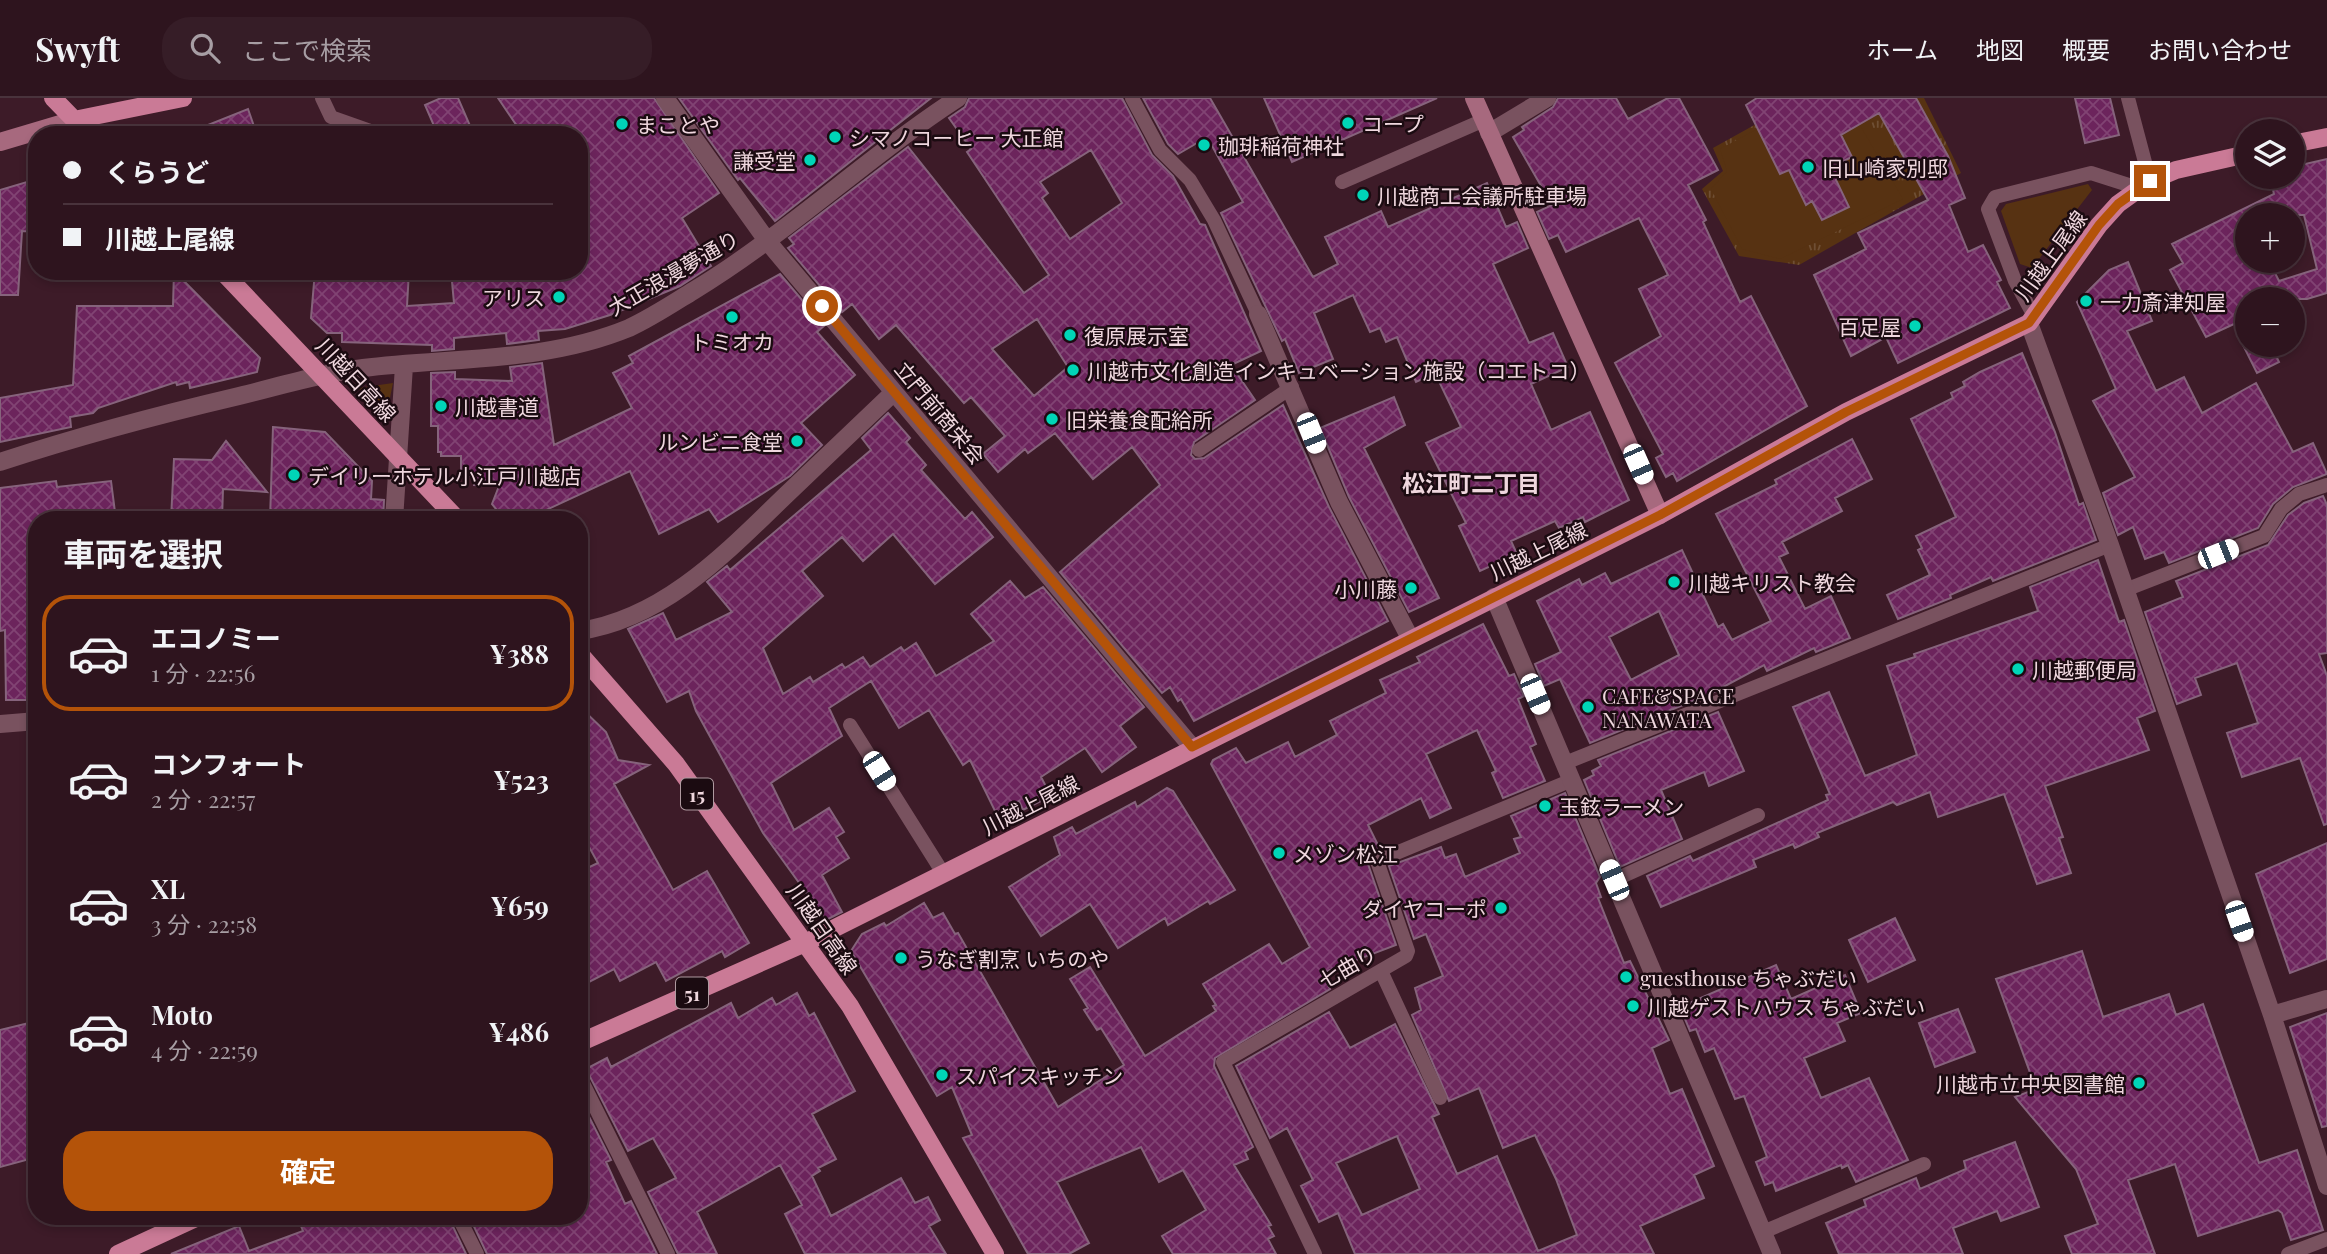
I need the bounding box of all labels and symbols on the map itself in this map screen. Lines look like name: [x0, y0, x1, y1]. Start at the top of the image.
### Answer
place label: コープ: [1362, 109, 1424, 137]
place label: まことや: [636, 110, 720, 138]
marker: コープ: [1340, 115, 1356, 131]
marker: まことや: [614, 116, 630, 132]
place label: シマノコーヒー 大正館: [849, 123, 1064, 151]
marker: シマノコーヒー 大正館: [827, 129, 843, 145]
place label: 珈琲稲荷神社: [1218, 131, 1344, 159]
marker: 珈琲稲荷神社: [1196, 137, 1212, 153]
place label: 謙受堂: [733, 146, 796, 174]
marker: 謙受堂: [802, 152, 818, 168]
place label: 旧山崎家別邸: [1822, 153, 1948, 181]
marker: 旧山崎家別邸: [1800, 159, 1816, 175]
route end: [2134, 165, 2166, 197]
place label: 川越商工会議所駐車場: [1377, 181, 1587, 209]
marker: 川越商工会議所駐車場: [1355, 187, 1371, 203]
street label: 川越上尾線: [2008, 204, 2092, 306]
street label: 大正浪漫夢通り: [602, 223, 744, 321]
place label: アリス: [482, 283, 545, 311]
place label: 一力斎津知屋: [2100, 287, 2226, 315]
marker: アリス: [551, 289, 567, 305]
route start: [806, 290, 838, 322]
marker: 一力斎津知屋: [2078, 293, 2094, 309]
marker: トミオカ: [724, 309, 740, 325]
place label: 百足屋: [1838, 312, 1901, 340]
marker: 百足屋: [1907, 318, 1923, 334]
place label: 復原展示室: [1084, 321, 1189, 349]
place label: トミオカ: [690, 327, 774, 355]
marker: 復原展示室: [1062, 327, 1078, 343]
street label: 川越日高線: [311, 331, 403, 427]
street label: 立門前商栄会: [890, 355, 992, 469]
place label: 川越市文化創造インキュベーション施設（コエトコ）: [1087, 356, 1591, 384]
marker: 川越市文化創造インキュベーション施設（コエトコ）: [1065, 362, 1081, 378]
place label: 川越書道: [455, 392, 539, 420]
marker: 川越書道: [433, 398, 449, 414]
place label: 旧栄養食配給所: [1066, 405, 1213, 433]
car: [1294, 410, 1329, 456]
marker: 旧栄養食配給所: [1044, 411, 1060, 427]
place label: ルンビニ食堂: [657, 427, 783, 455]
marker: ルンビニ食堂: [789, 433, 805, 449]
car: [1620, 441, 1657, 487]
place label: デイリーホテル小江戸川越店: [308, 461, 581, 489]
marker: デイリーホテル小江戸川越店: [286, 467, 302, 483]
district label: 松江町二丁目: [1402, 467, 1540, 498]
street label: 川越上尾線: [1485, 514, 1591, 586]
car: [2195, 536, 2242, 572]
place label: 川越キリスト教会: [1688, 568, 1856, 596]
place label: 小川藤: [1334, 574, 1397, 602]
marker: 川越キリスト教会: [1666, 574, 1682, 590]
marker: 小川藤: [1403, 580, 1419, 596]
place label: 川越郵便局: [2032, 655, 2137, 683]
marker: 川越郵便局: [2010, 661, 2026, 677]
car: [1518, 671, 1553, 717]
place label: CAFE&SPACE NANAWATA: [1602, 681, 1735, 733]
marker: CAFE&SPACE NANAWATA: [1580, 699, 1596, 715]
car: [859, 748, 900, 794]
street label: 川越上尾線: [977, 768, 1083, 840]
road number: 15: [681, 778, 713, 810]
place label: 玉鉉ラーメン: [1559, 792, 1684, 820]
marker: 玉鉉ラーメン: [1537, 798, 1553, 814]
place label: メゾン松江: [1293, 839, 1398, 867]
marker: メゾン松江: [1271, 845, 1287, 861]
car: [1597, 857, 1632, 903]
street label: 川越日高線: [781, 877, 865, 979]
place label: ダイヤコーポ: [1362, 894, 1487, 922]
car: [2223, 898, 2256, 944]
marker: ダイヤコーポ: [1493, 900, 1509, 916]
street label: 七曲り: [1313, 938, 1381, 994]
place label: うなぎ割烹 いちのや: [915, 944, 1109, 972]
marker: うなぎ割烹 いちのや: [893, 950, 909, 966]
place label: guesthouse ちゃぶだい: [1640, 963, 1857, 991]
marker: guesthouse ちゃぶだい: [1618, 969, 1634, 985]
road number: 51: [676, 978, 708, 1009]
place label: 川越ゲストハウス ちゃぶだい: [1647, 992, 1925, 1020]
marker: 川越ゲストハウス ちゃぶだい: [1625, 998, 1641, 1014]
place label: スパイスキッチン: [956, 1061, 1123, 1089]
marker: スパイスキッチン: [934, 1067, 950, 1083]
place label: 川越市立中央図書館: [1936, 1069, 2125, 1097]
marker: 川越市立中央図書館: [2131, 1075, 2147, 1091]

